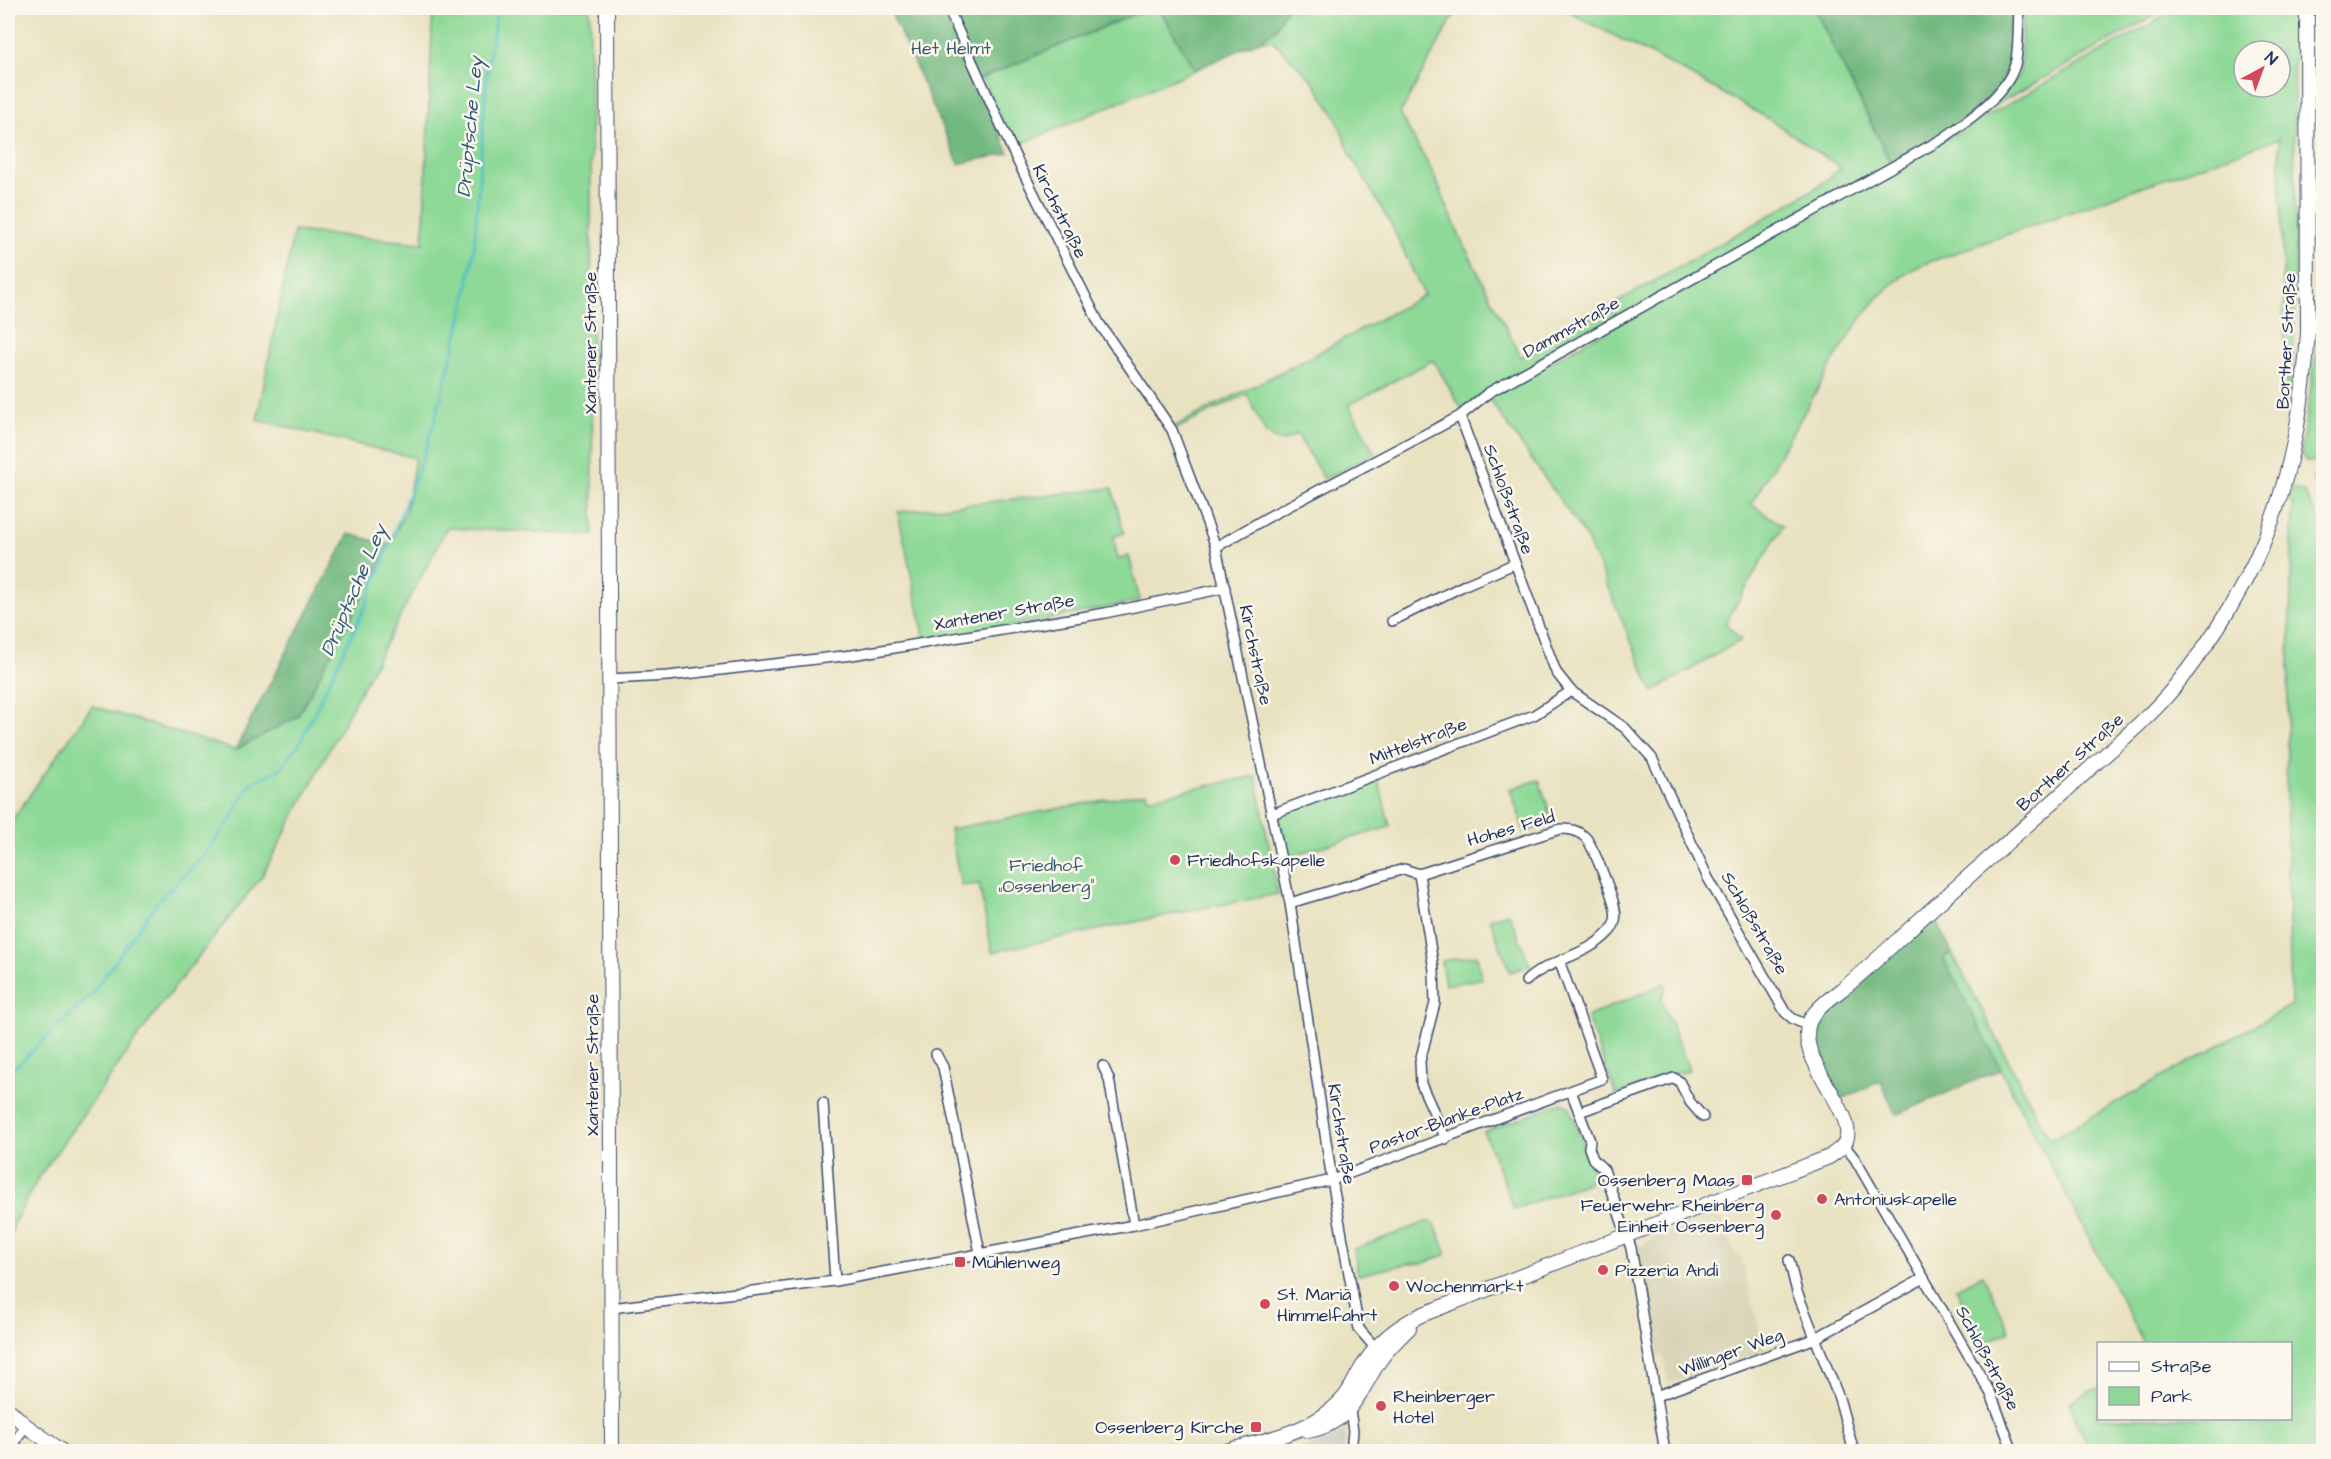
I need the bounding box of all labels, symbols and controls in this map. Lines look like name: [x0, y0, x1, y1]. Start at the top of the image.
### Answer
park label: Het Helmt: [911, 36, 992, 61]
north arrow: [2232, 39, 2292, 99]
text: N: [2260, 47, 2282, 70]
water label: Drüptsche Ley: [450, 54, 491, 198]
street label: Kirchstraße: [1026, 160, 1093, 263]
street label: Xantener Straße: [578, 272, 603, 414]
street label: Borther Straße: [2270, 272, 2303, 410]
street label: Dammstraße: [1518, 290, 1624, 364]
street label: Schloßstraße: [1477, 441, 1540, 558]
water label: Drüptsche Ley: [314, 518, 396, 661]
street label: Xantener Straße: [932, 588, 1077, 637]
street label: Kirchstraße: [1233, 603, 1278, 708]
street label: Borther Straße: [2011, 707, 2130, 817]
street label: Mittelstraße: [1366, 711, 1471, 772]
street label: Hohes Feld: [1464, 804, 1558, 853]
place label: Friedhofskapelle: [1187, 848, 1325, 873]
park label: Friedhof „Ossenberg“: [997, 853, 1095, 900]
marker: Friedhofskapelle: [1168, 853, 1182, 867]
street label: Schloßstraße: [1715, 867, 1794, 980]
street label: Xantener Straße: [580, 994, 605, 1136]
street label: Pastor-Blanke-Platz: [1366, 1081, 1527, 1160]
street label: Kirchstraße: [1321, 1082, 1362, 1187]
place label: Ossenberg Maas: [1598, 1168, 1735, 1194]
marker: Ossenberg Maas: [1740, 1173, 1754, 1187]
place label: Antoniuskapelle: [1834, 1187, 1957, 1212]
marker: Antoniuskapelle: [1815, 1192, 1829, 1206]
place label: Feuerwehr Rheinberg Einheit Ossenberg: [1580, 1193, 1764, 1240]
marker: Feuerwehr Rheinberg Einheit Ossenberg: [1769, 1208, 1783, 1222]
place label: Mühlenweg: [972, 1250, 1060, 1276]
marker: Mühlenweg: [953, 1255, 967, 1269]
place label: Pizzeria Andi: [1615, 1258, 1719, 1283]
marker: Pizzeria Andi: [1596, 1263, 1610, 1277]
place label: Wochenmarkt: [1406, 1274, 1524, 1299]
marker: Wochenmarkt: [1387, 1279, 1401, 1293]
place label: St. Mariä Himmelfahrt: [1277, 1282, 1378, 1328]
marker: St. Mariä Himmelfahrt: [1258, 1297, 1272, 1311]
street label: Schloßstraße: [1949, 1301, 2026, 1415]
street label: Willinger Weg: [1676, 1322, 1787, 1384]
legend: [2097, 1342, 2292, 1420]
text: Straße: [2151, 1354, 2212, 1379]
place label: Rheinberger Hotel: [1393, 1384, 1495, 1430]
text: Park: [2151, 1384, 2193, 1409]
marker: Rheinberger Hotel: [1374, 1399, 1388, 1413]
place label: Ossenberg Kirche: [1095, 1415, 1244, 1441]
marker: Ossenberg Kirche: [1249, 1420, 1263, 1434]

